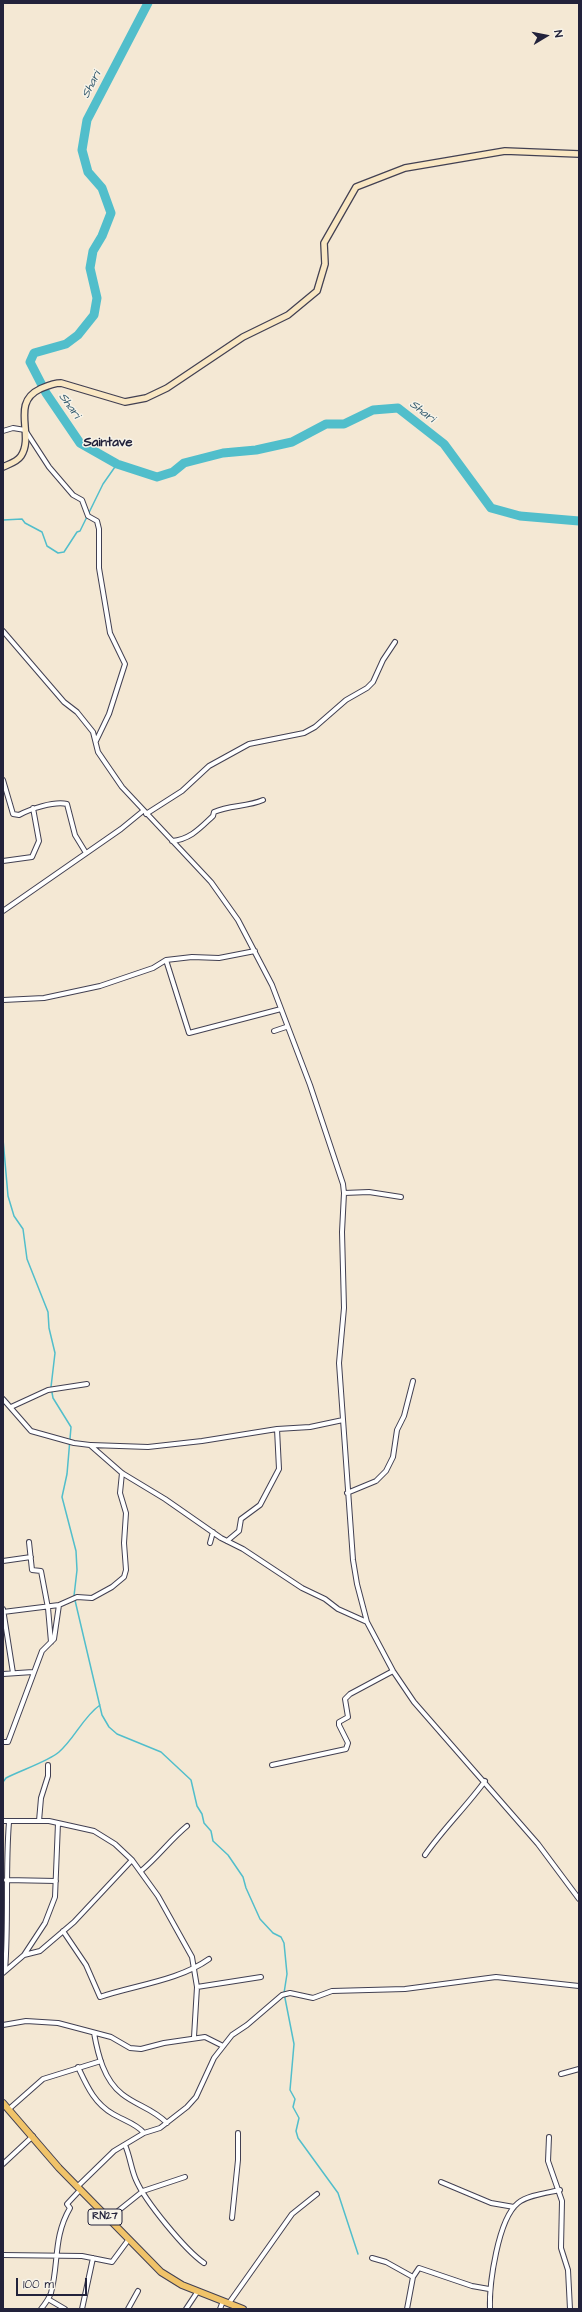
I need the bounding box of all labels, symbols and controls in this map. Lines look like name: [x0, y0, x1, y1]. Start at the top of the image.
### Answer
north arrow: [526, 16, 566, 56]
text: N: [550, 29, 566, 39]
water label: Shari: [79, 69, 105, 101]
water label: Shari: [55, 390, 83, 422]
water label: Shari: [406, 398, 438, 426]
district label: Saintave: [83, 435, 133, 451]
road number: RN27: [88, 2209, 122, 2225]
scale bar: [18, 2270, 89, 2296]
text: 100 m: [23, 2276, 54, 2293]

